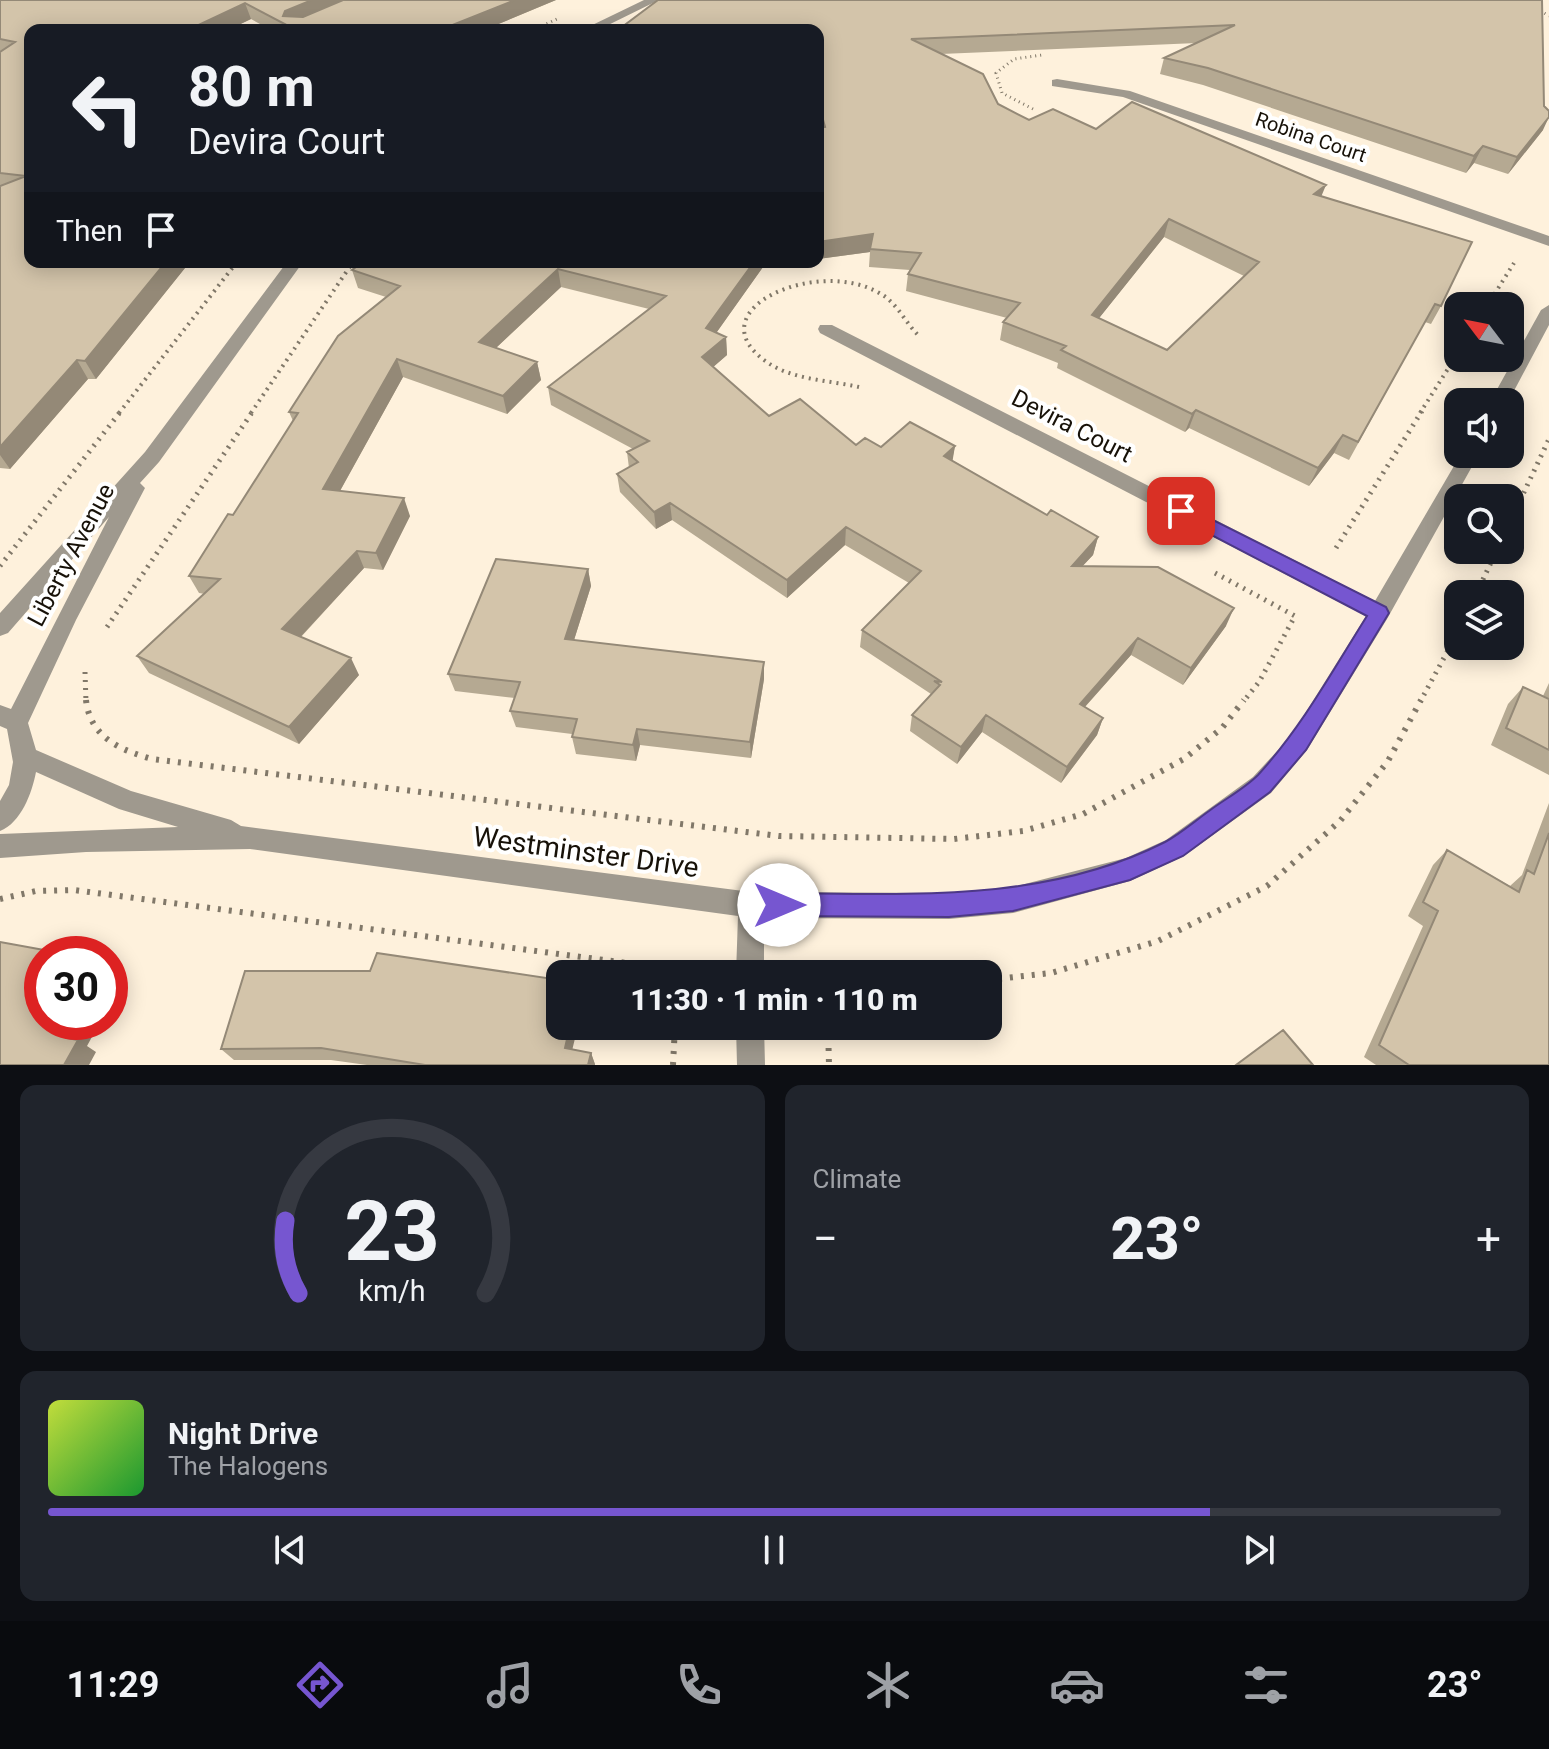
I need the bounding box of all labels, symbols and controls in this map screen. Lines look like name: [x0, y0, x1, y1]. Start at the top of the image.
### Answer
text: 80 m: [188, 54, 315, 120]
icon: left: [56, 56, 160, 160]
street label: Robina Court: [1252, 107, 1370, 167]
text: Devira Court: [188, 121, 385, 163]
icon: arrive: [139, 208, 183, 252]
text: Then: [56, 213, 123, 248]
north arrow: [1444, 292, 1524, 372]
map controls: [1444, 292, 1524, 660]
street label: Devira Court: [1007, 384, 1137, 468]
button: sound: [1444, 388, 1524, 468]
pin: [1147, 477, 1215, 545]
street label: Liberty Avenue: [22, 479, 120, 631]
button: search: [1444, 484, 1524, 564]
icon: arrive: [1159, 489, 1203, 533]
button: layers: [1444, 580, 1524, 660]
street label: Westminster Drive: [471, 820, 701, 884]
position arrow: [737, 863, 821, 947]
speed limit sign: 30: [24, 936, 128, 1040]
text: 11:30 · 1 min · 110 m: [630, 982, 918, 1017]
text: Climate: [813, 1164, 901, 1194]
text: 23: [345, 1183, 440, 1280]
text: 23°: [1110, 1203, 1203, 1274]
text: −: [813, 1213, 838, 1265]
text: +: [1476, 1213, 1501, 1265]
text: km/h: [359, 1274, 426, 1308]
text: Night Drive: [168, 1416, 318, 1451]
text: The Halogens: [168, 1451, 328, 1481]
icon: previous: [268, 1528, 312, 1572]
icon: pause: [752, 1528, 796, 1572]
icon: next: [1237, 1528, 1281, 1572]
icon: directions: [292, 1657, 348, 1713]
icon: music: [482, 1657, 538, 1713]
icon: phone: [671, 1657, 727, 1713]
icon: climate: [860, 1657, 916, 1713]
icon: car: [1049, 1657, 1105, 1713]
icon: filters: [1238, 1657, 1294, 1713]
text: 11:29: [67, 1664, 159, 1706]
text: 23°: [1427, 1664, 1482, 1706]

